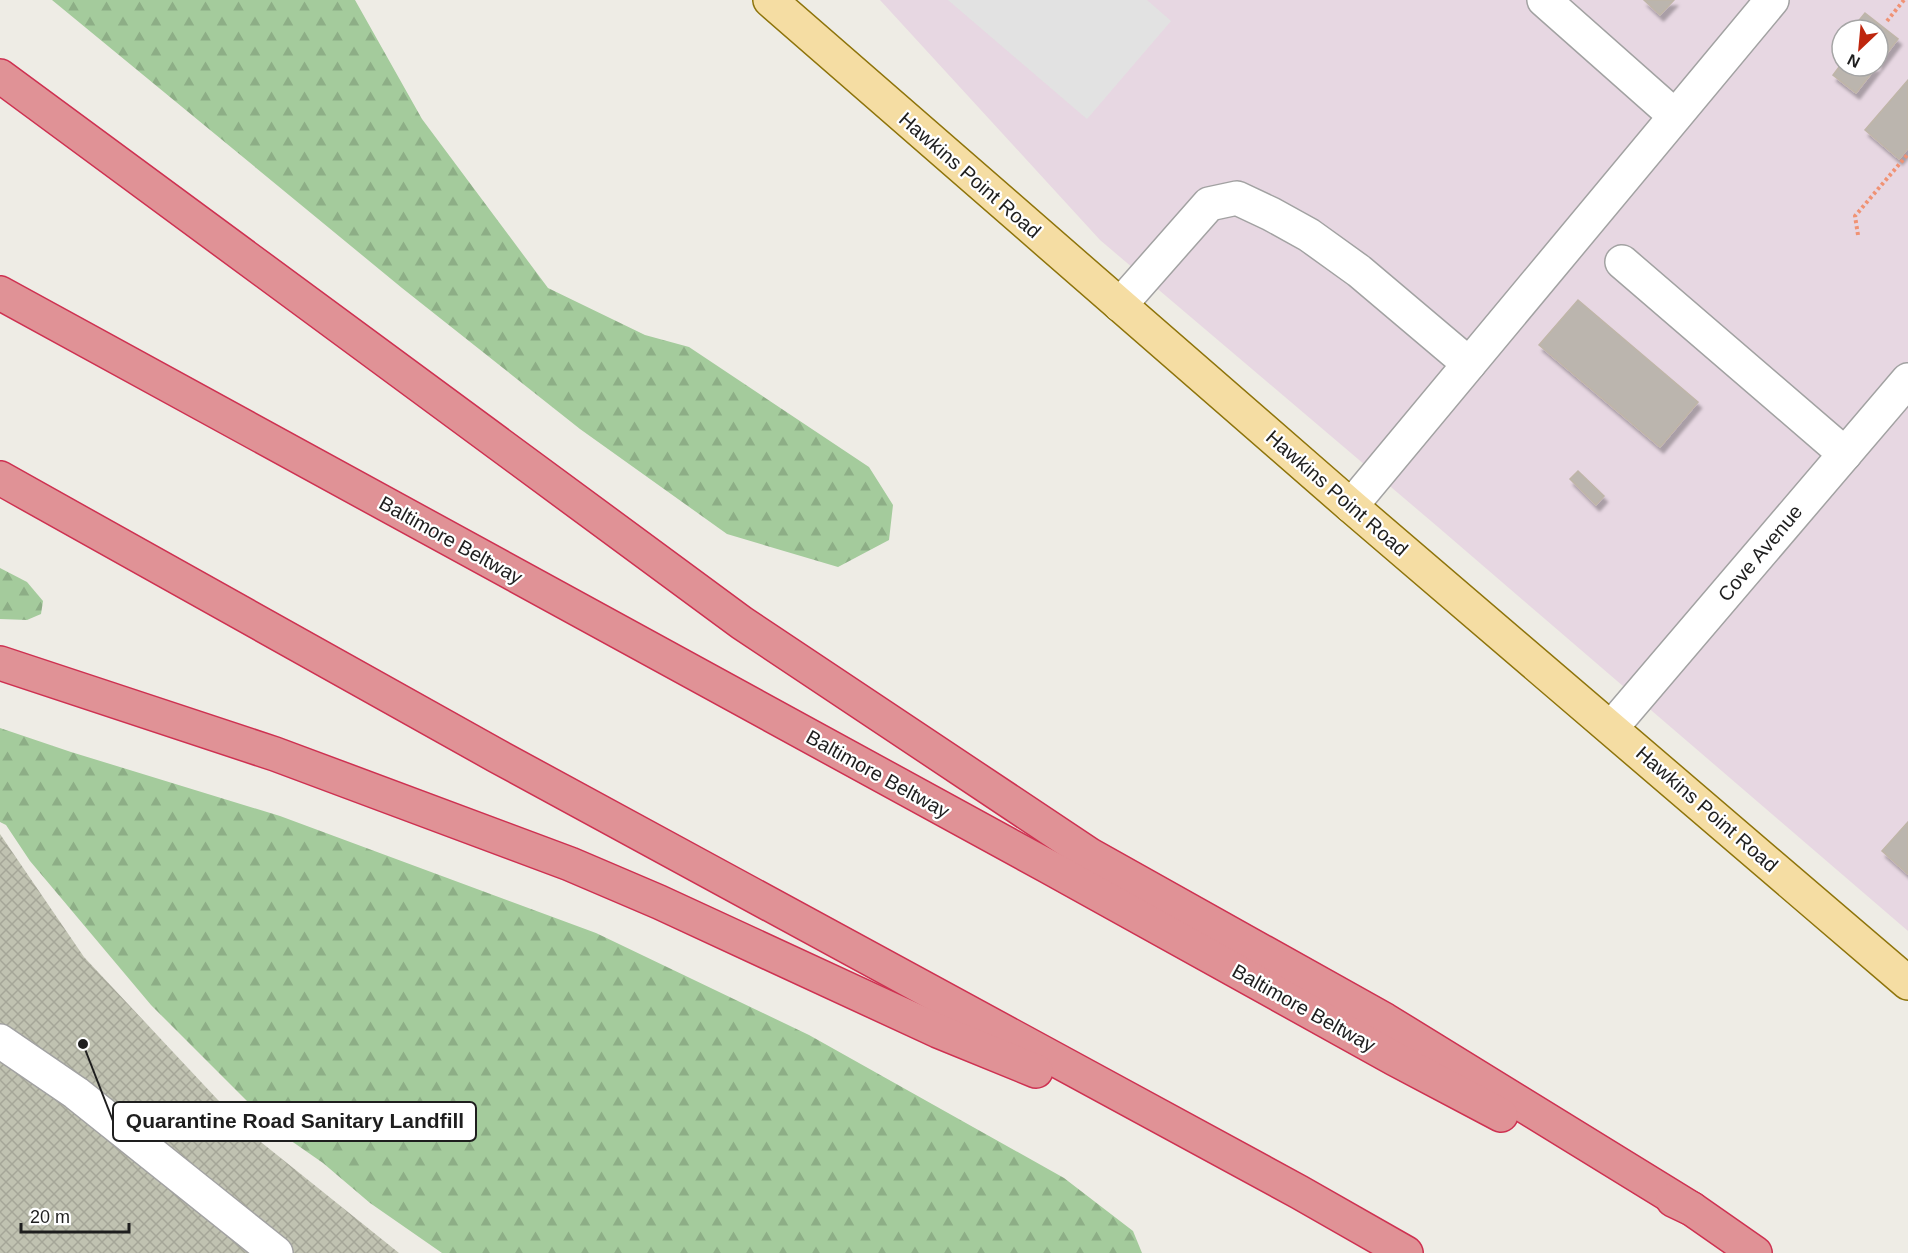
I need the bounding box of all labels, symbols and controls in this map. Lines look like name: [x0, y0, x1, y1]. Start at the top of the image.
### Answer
north arrow: [1830, 18, 1890, 78]
text: N: [1845, 51, 1863, 71]
street label: Hawkins Point Road: [895, 108, 1045, 242]
street label: Hawkins Point Road: [1262, 426, 1412, 560]
street label: Baltimore Beltway: [376, 492, 526, 588]
street label: Cove Avenue: [1713, 500, 1807, 606]
street label: Baltimore Beltway: [803, 726, 953, 822]
street label: Hawkins Point Road: [1632, 742, 1782, 876]
street label: Baltimore Beltway: [1229, 960, 1379, 1056]
callout: Quarantine Road Sanitary Landfill: [113, 1102, 476, 1141]
text: Quarantine Road Sanitary Landfill: [126, 1109, 464, 1132]
scale bar: [21, 1196, 129, 1234]
text: 20 m: [30, 1207, 70, 1227]

